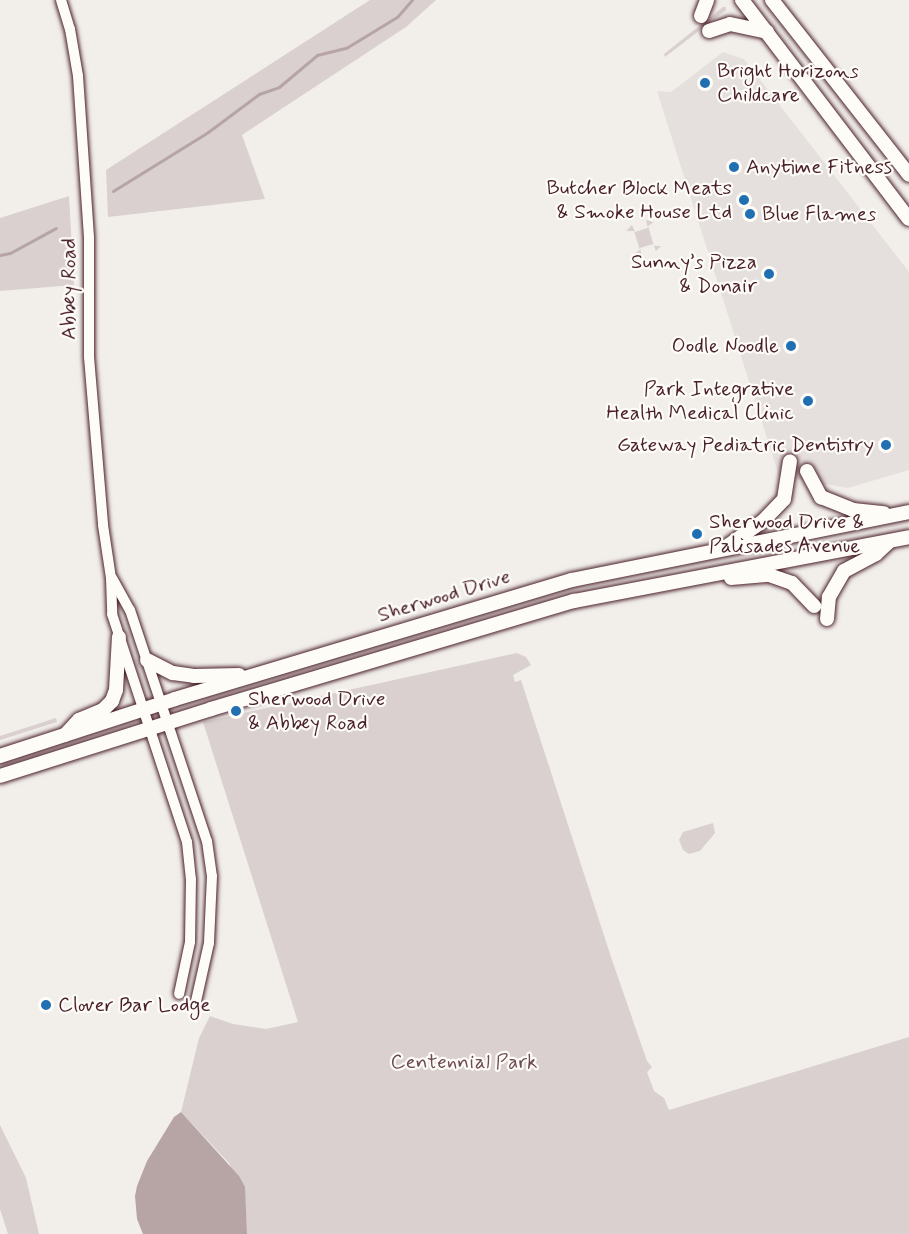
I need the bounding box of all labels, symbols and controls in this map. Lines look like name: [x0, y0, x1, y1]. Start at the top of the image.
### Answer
place label: Bright Horizons Childcare: [717, 58, 853, 108]
marker: Bright Horizons Childcare: [698, 76, 712, 90]
place label: Anytime Fitness: [746, 154, 895, 180]
marker: Anytime Fitness: [727, 160, 741, 174]
place label: Butcher Block Meats & Smoke House Ltd: [550, 175, 732, 225]
marker: Butcher Block Meats & Smoke House Ltd: [737, 193, 751, 207]
place label: Blue Flames: [762, 201, 874, 227]
marker: Blue Flames: [743, 207, 757, 221]
street label: Abbey Road: [56, 238, 82, 340]
place label: Sunny’s Pizza & Donair: [630, 249, 757, 299]
marker: Sunny’s Pizza & Donair: [762, 267, 776, 281]
place label: Oodle Noodle: [671, 333, 779, 359]
marker: Oodle Noodle: [784, 339, 798, 353]
place label: Park Integrative Health Medical Clinic: [603, 376, 794, 426]
marker: Park Integrative Health Medical Clinic: [799, 392, 817, 410]
place label: Gateway Pediatric Dentistry: [619, 432, 874, 458]
marker: Gateway Pediatric Dentistry: [879, 438, 893, 452]
place label: Sherwood Drive & Palisades Avenue: [709, 509, 864, 559]
marker: Sherwood Drive & Palisades Avenue: [690, 527, 704, 541]
street label: Sherwood Drive: [375, 564, 513, 628]
place label: Sherwood Drive & Abbey Road: [248, 686, 384, 736]
marker: Sherwood Drive & Abbey Road: [229, 704, 243, 718]
place label: Clover Bar Lodge: [58, 992, 211, 1018]
marker: Clover Bar Lodge: [39, 998, 53, 1012]
park label: Centennial Park: [391, 1049, 537, 1075]

